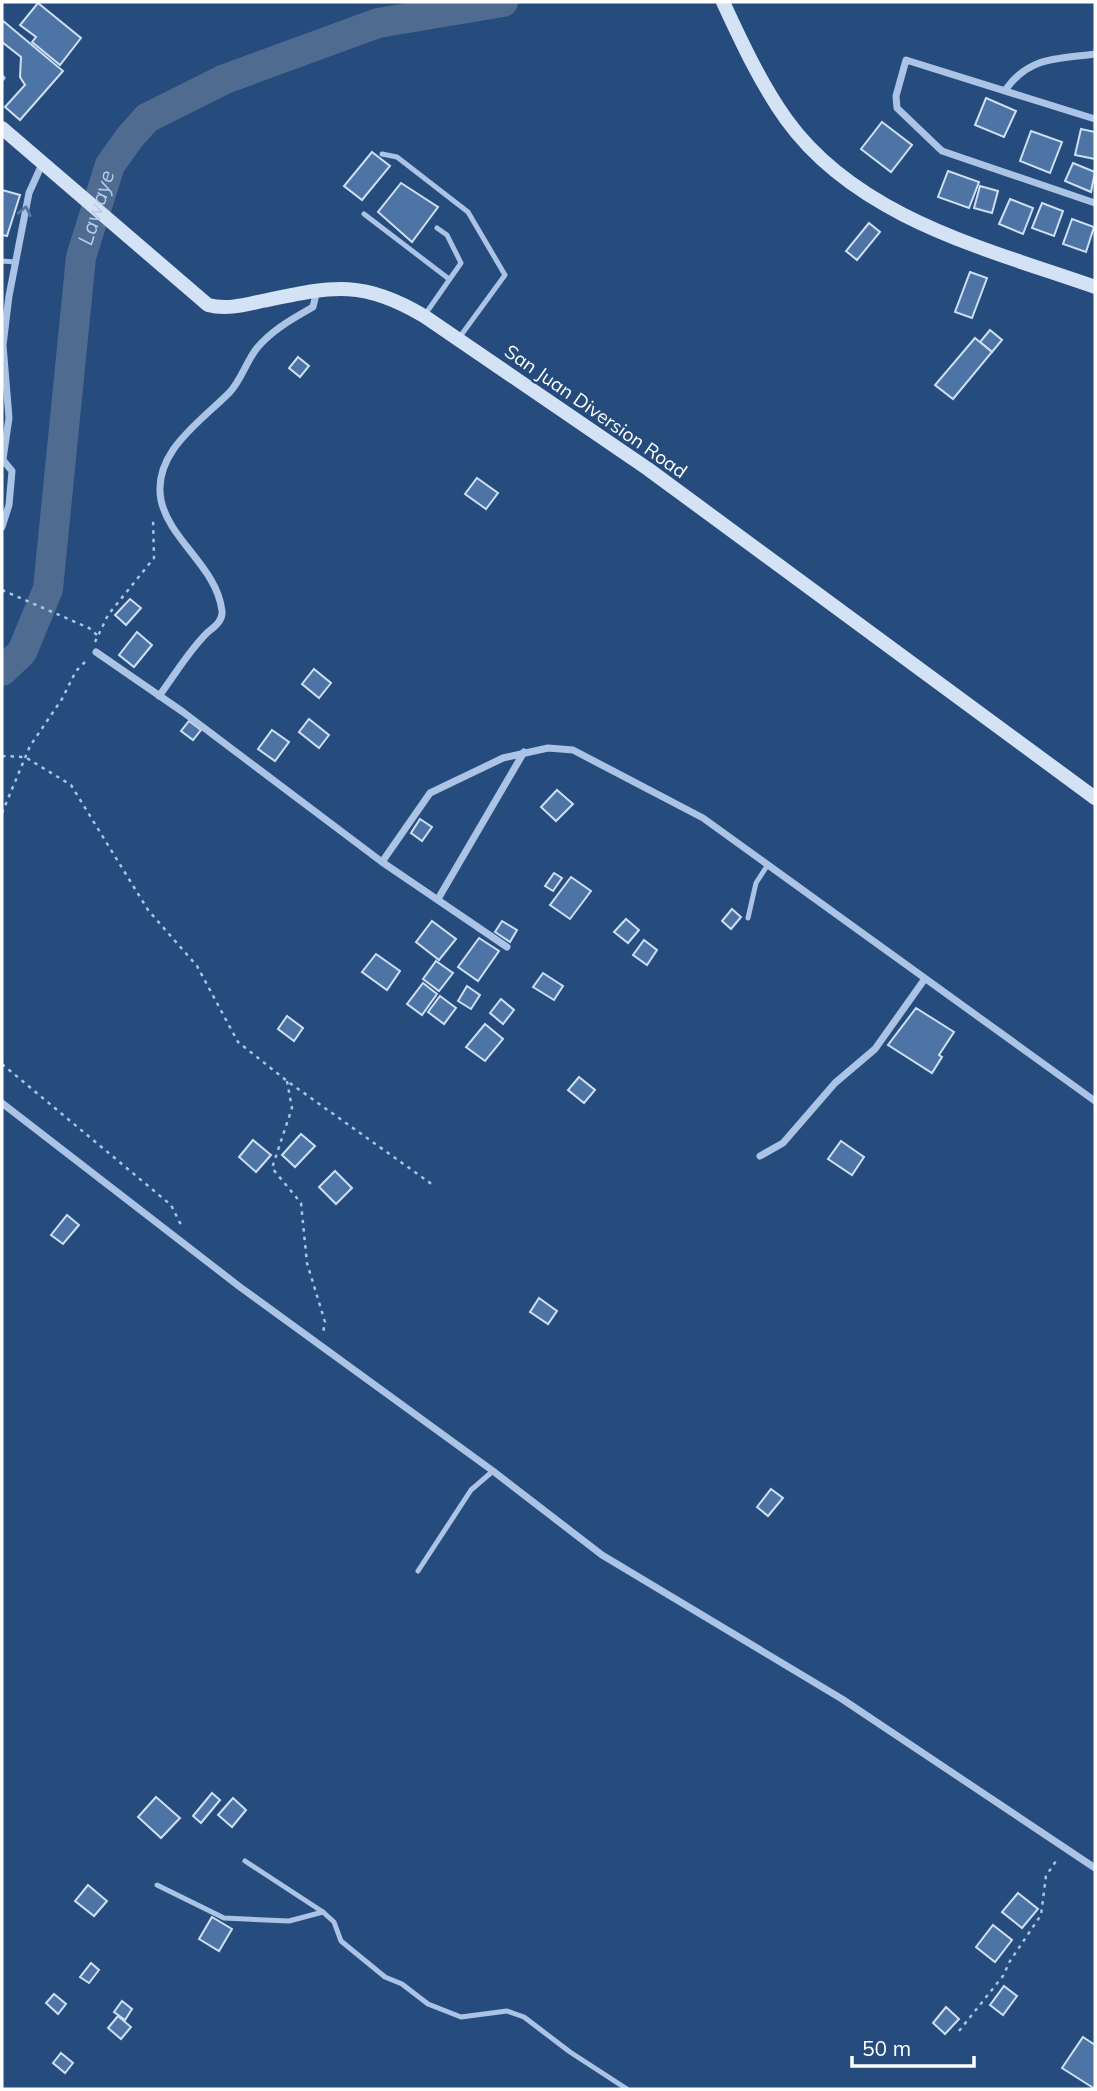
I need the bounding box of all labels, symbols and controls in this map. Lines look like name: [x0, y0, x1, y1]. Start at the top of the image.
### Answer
water label: Lawaye: [72, 167, 120, 248]
one-way arrow: [17, 205, 32, 217]
street label: San Juan Diversion Road: [500, 339, 692, 483]
scale bar: [852, 2024, 974, 2068]
text: 50 m: [862, 2035, 911, 2061]

